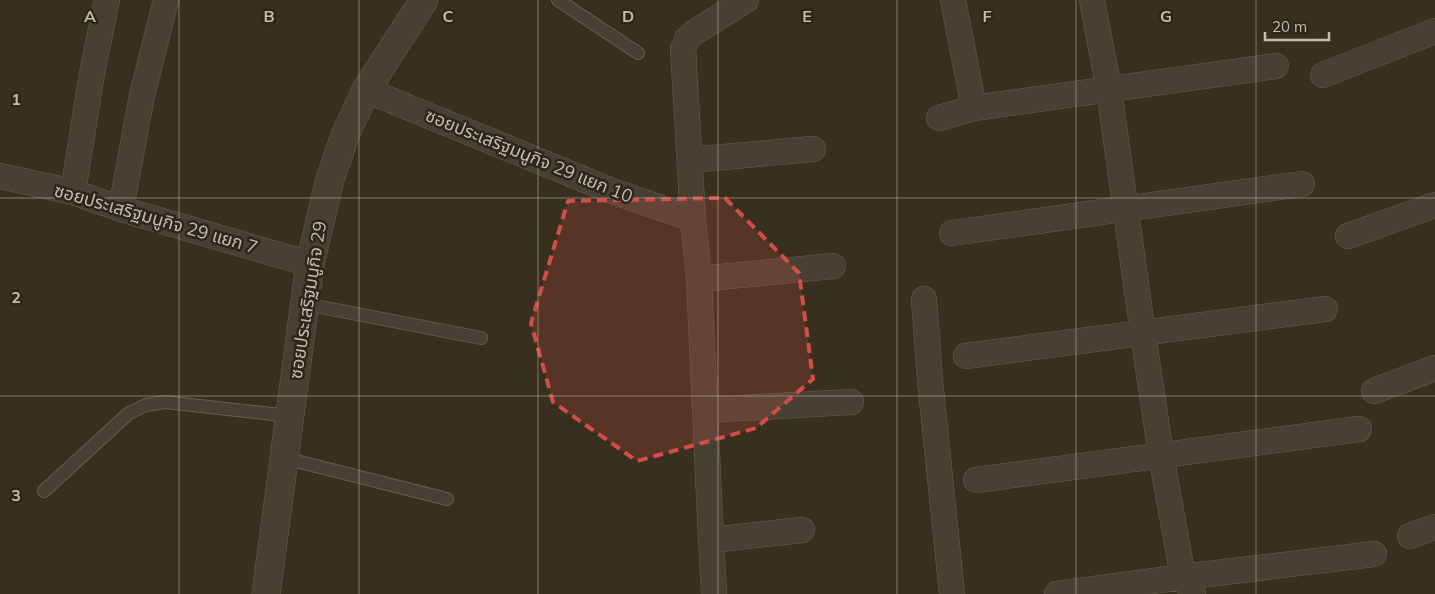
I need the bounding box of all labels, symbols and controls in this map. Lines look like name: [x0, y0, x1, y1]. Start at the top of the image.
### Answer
text: A: [84, 6, 96, 26]
text: B: [263, 6, 275, 26]
text: C: [443, 6, 454, 26]
text: D: [622, 6, 634, 26]
text: E: [802, 6, 812, 26]
text: F: [982, 6, 992, 26]
text: G: [1160, 6, 1172, 26]
scale bar: [1265, 10, 1329, 42]
text: 20 m: [1272, 17, 1307, 36]
text: 1: [11, 89, 21, 109]
street label: ซอยประเสริฐมนูกิจ 29 แยก 10: [422, 103, 636, 209]
street label: ซอยประเสริฐมนูกิจ 29 แยก 7: [51, 178, 261, 260]
street label: ซอยประเสริฐมนูกิจ 29: [284, 219, 332, 381]
text: 2: [11, 287, 21, 307]
text: 3: [11, 485, 21, 505]

